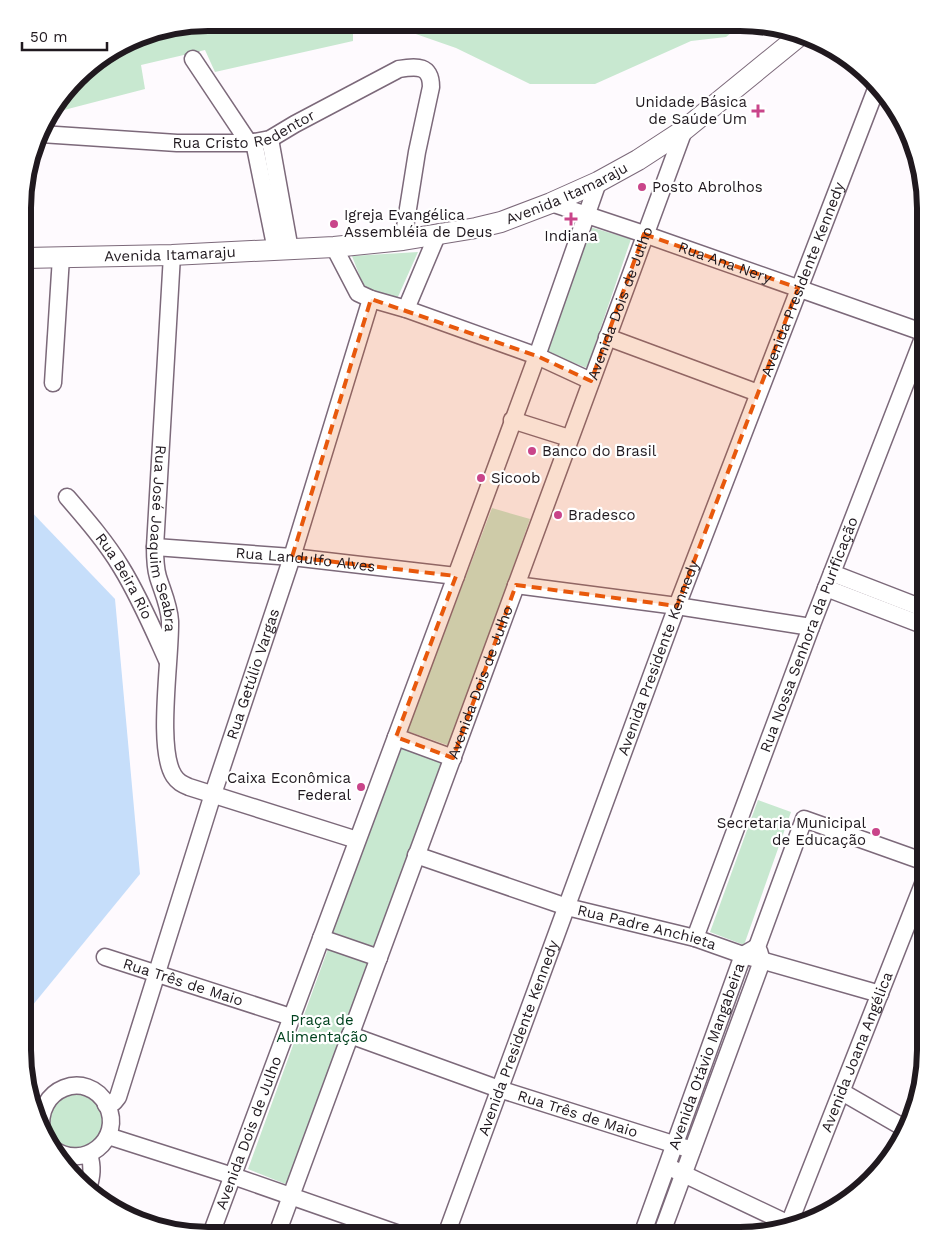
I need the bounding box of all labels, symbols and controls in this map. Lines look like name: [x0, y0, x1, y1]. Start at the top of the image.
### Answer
scale bar: [22, 20, 108, 52]
text: 50 m: [30, 28, 67, 46]
place label: Unidade Básica de Saúde Um: [635, 93, 748, 128]
marker: Unidade Básica de Saúde Um: [751, 104, 765, 118]
street label: Rua Cristo Redentor: [173, 106, 318, 152]
street label: Avenida Itamaraju: [503, 158, 631, 228]
place label: Posto Abrolhos: [652, 178, 763, 196]
street label: Avenida Presidente Kennedy: [757, 179, 848, 379]
marker: Posto Abrolhos: [636, 181, 648, 193]
place label: Igreja Evangélica Assembléia de Deus: [344, 206, 492, 241]
marker: Indiana: [565, 213, 577, 225]
marker: Igreja Evangélica Assembléia de Deus: [328, 218, 340, 230]
street label: Avenida Dois de Julho: [584, 224, 657, 382]
place label: Indiana: [544, 227, 598, 245]
street label: Rua Ana Nery: [676, 238, 774, 287]
street label: Avenida Itamaraju: [104, 243, 236, 265]
place label: Banco do Brasil: [542, 442, 657, 460]
street label: Rua José Joaquim Seabra: [146, 444, 179, 633]
marker: Banco do Brasil: [526, 445, 538, 457]
place label: Sicoob: [491, 469, 540, 487]
marker: Sicoob: [475, 472, 487, 484]
place label: Bradesco: [568, 506, 636, 524]
marker: Bradesco: [552, 509, 564, 521]
street label: Rua Nossa Senhora da Purificação: [756, 514, 862, 755]
street label: Rua Beira Rio: [92, 530, 156, 622]
street label: Rua Landulfo Alves: [235, 544, 376, 576]
street label: Avenida Presidente Kennedy: [614, 557, 703, 758]
street label: Avenida Dois de Julho: [444, 603, 517, 761]
street label: Rua Getúlio Vargas: [223, 606, 283, 742]
place label: Caixa Econômica Federal: [227, 769, 352, 804]
marker: Caixa Econômica Federal: [355, 781, 367, 793]
place label: Secretaria Municipal de Educação: [717, 814, 866, 849]
marker: Secretaria Municipal de Educação: [870, 826, 882, 838]
street label: Rua Padre Anchieta: [576, 901, 719, 954]
street label: Avenida Presidente Kennedy: [474, 937, 563, 1138]
street label: Rua Três de Maio: [121, 954, 245, 1010]
street label: Avenida Otávio Mangabeira: [665, 960, 749, 1152]
street label: Avenida Joana Angélica: [817, 969, 897, 1135]
park label: Praça de Alimentação: [276, 1011, 368, 1046]
street label: Avenida Dois de Julho: [212, 1054, 285, 1212]
street label: Rua Três de Maio: [515, 1086, 640, 1141]

